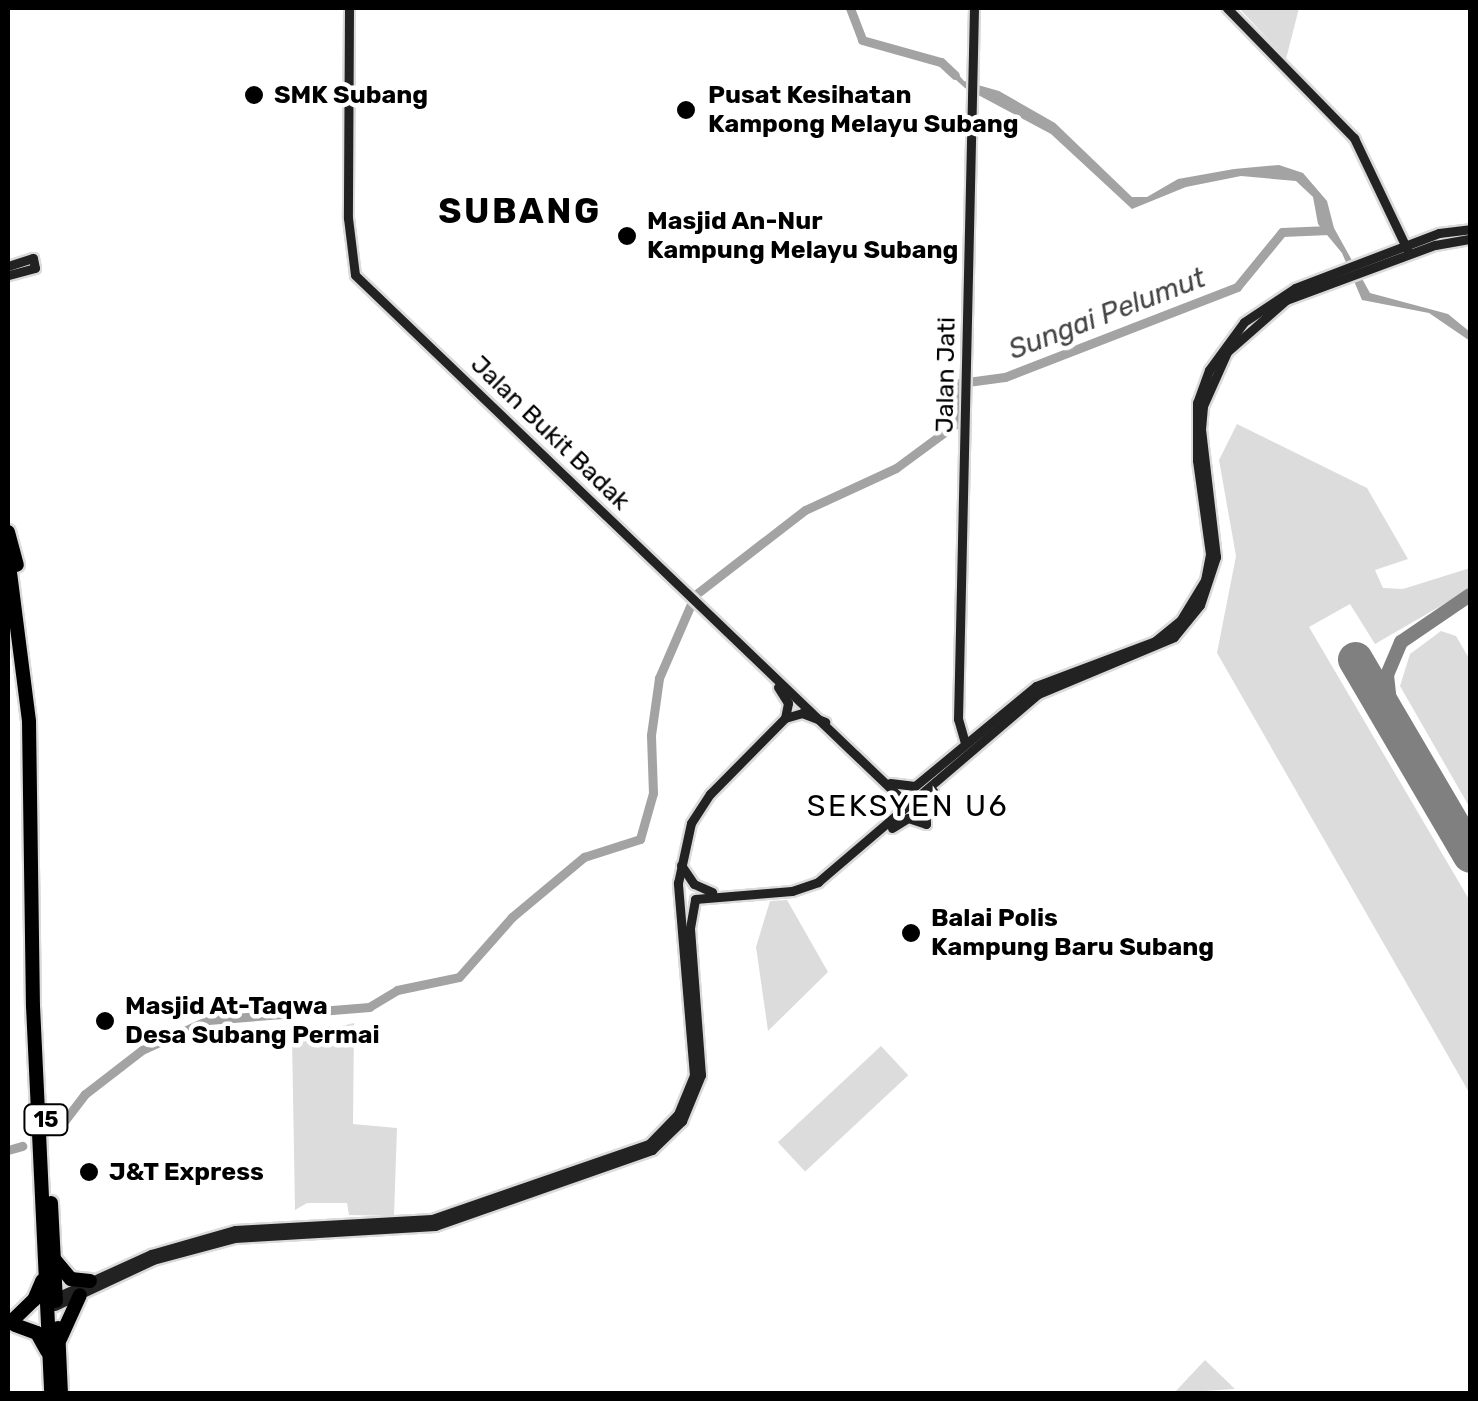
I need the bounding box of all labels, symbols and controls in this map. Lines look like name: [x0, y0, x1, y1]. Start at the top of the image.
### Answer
place label: SMK Subang: [274, 80, 428, 110]
place label: Pusat Kesihatan Kampong Melayu Subang: [708, 81, 1019, 140]
marker: SMK Subang: [243, 84, 265, 106]
marker: Pusat Kesihatan Kampong Melayu Subang: [673, 97, 699, 123]
district label: SUBANG: [438, 190, 602, 232]
place label: Masjid An-Nur Kampung Melayu Subang: [647, 207, 958, 266]
marker: Masjid An-Nur Kampung Melayu Subang: [616, 225, 638, 247]
water label: Sungai Pelumut: [1004, 261, 1210, 367]
street label: Jalan Jati: [930, 317, 962, 433]
street label: Jalan Bukit Badak: [464, 349, 636, 517]
district label: SEKSYEN U6: [807, 788, 1009, 824]
place label: Balai Polis Kampung Baru Subang: [931, 904, 1214, 963]
marker: Balai Polis Kampung Baru Subang: [900, 922, 922, 944]
place label: Masjid At-Taqwa Desa Subang Permai: [125, 992, 380, 1051]
marker: Masjid At-Taqwa Desa Subang Permai: [94, 1010, 116, 1032]
road number: 15: [21, 1103, 71, 1137]
place label: J&T Express: [109, 1157, 264, 1187]
marker: J&T Express: [78, 1161, 100, 1183]

